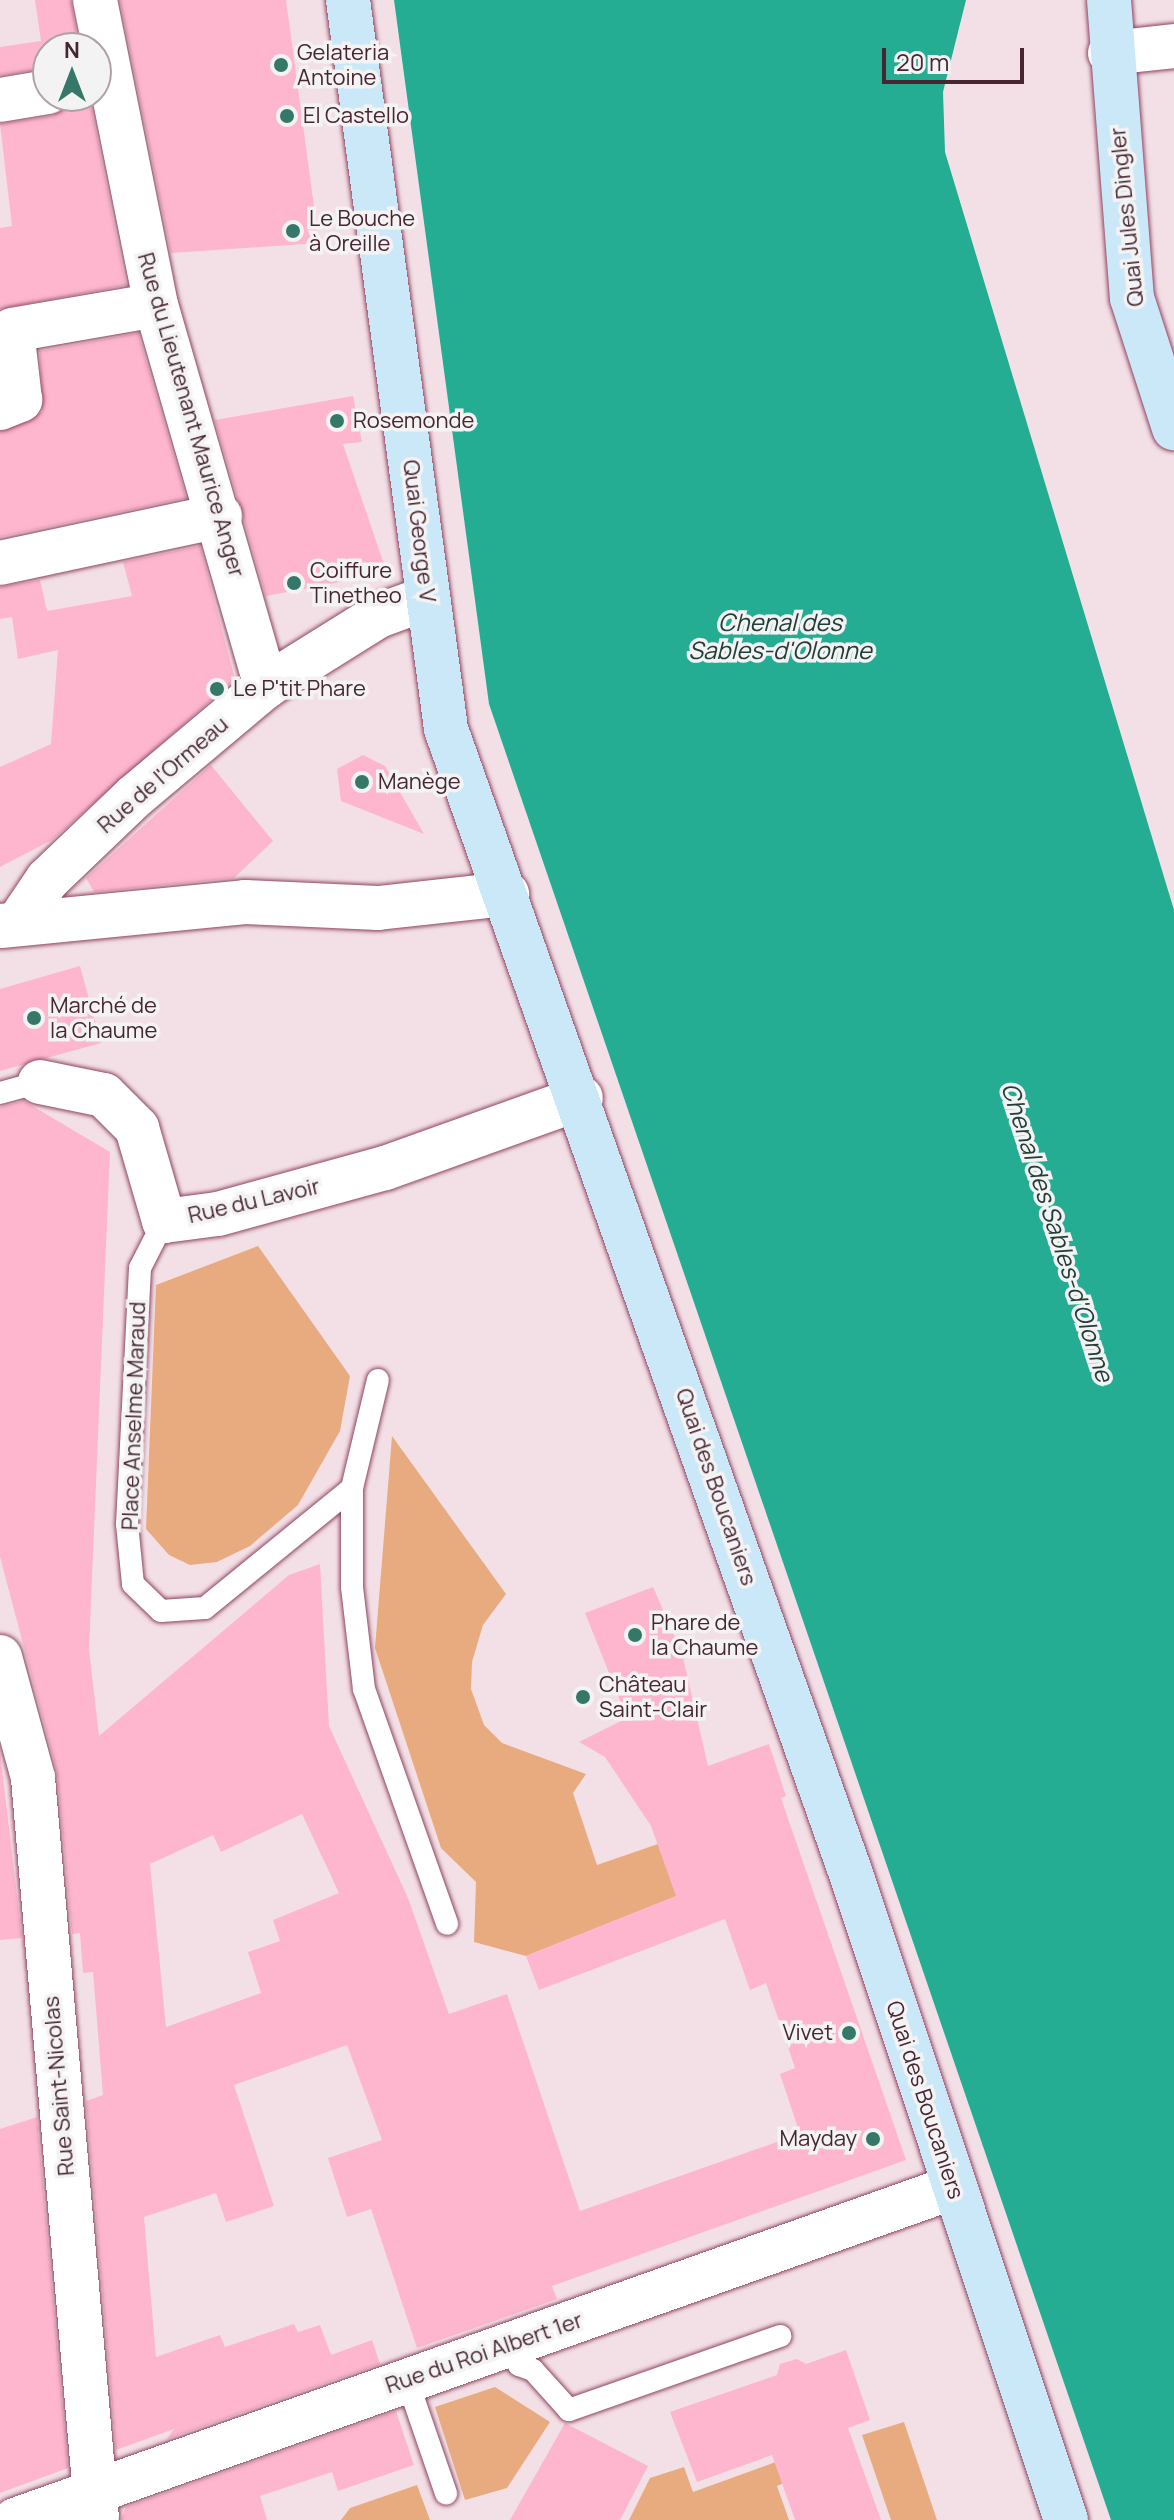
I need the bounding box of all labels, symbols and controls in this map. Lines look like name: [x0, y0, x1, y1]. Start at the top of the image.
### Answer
north arrow: [32, 32, 112, 112]
scale bar: [886, 32, 1028, 82]
text: N: [64, 35, 80, 65]
place label: Gelateria Antoine: [297, 39, 389, 90]
text: 20 m: [896, 45, 949, 78]
marker: Gelateria Antoine: [272, 56, 290, 74]
place label: El Castello: [303, 103, 409, 129]
marker: El Castello: [278, 107, 296, 125]
street label: Quai Jules Dingler: [1104, 126, 1150, 308]
place label: Le Bouche à Oreille: [309, 205, 415, 256]
marker: Le Bouche à Oreille: [284, 222, 302, 240]
street label: Rue du Lieutenant Maurice Anger: [132, 250, 250, 580]
place label: Rosemonde: [353, 408, 474, 434]
marker: Rosemonde: [328, 412, 346, 430]
street label: Quai George V: [397, 458, 441, 604]
place label: Coiffure Tinetheo: [310, 557, 402, 608]
marker: Coiffure Tinetheo: [285, 574, 303, 592]
water label: Chenal des Sables-d'Olonne: [688, 608, 872, 664]
place label: Le P'tit Phare: [233, 676, 366, 702]
marker: Le P'tit Phare: [208, 680, 226, 698]
street label: Rue de l'Ormeau: [92, 711, 234, 839]
place label: Manège: [378, 769, 461, 795]
marker: Manège: [353, 773, 371, 791]
place label: Marché de la Chaume: [50, 992, 157, 1044]
marker: Marché de la Chaume: [25, 1009, 43, 1027]
water label: Chenal des Sables-d'Olonne: [996, 1079, 1120, 1385]
street label: Rue du Lavoir: [185, 1173, 323, 1229]
street label: Place Anselme Maraud: [117, 1301, 151, 1531]
street label: Quai des Boucaniers: [670, 1385, 762, 1589]
place label: Phare de la Chaume: [651, 1609, 758, 1660]
marker: Phare de la Chaume: [626, 1626, 644, 1644]
place label: Château Saint-Clair: [599, 1671, 707, 1722]
marker: Château Saint-Clair: [574, 1688, 592, 1706]
street label: Rue Saint-Nicolas: [38, 1995, 80, 2177]
street label: Quai des Boucaniers: [881, 1998, 969, 2202]
place label: Vivet: [783, 2020, 833, 2046]
marker: Vivet: [840, 2024, 858, 2042]
place label: Mayday: [780, 2126, 857, 2152]
marker: Mayday: [864, 2130, 882, 2148]
street label: Rue du Roi Albert 1er: [382, 2307, 586, 2399]

